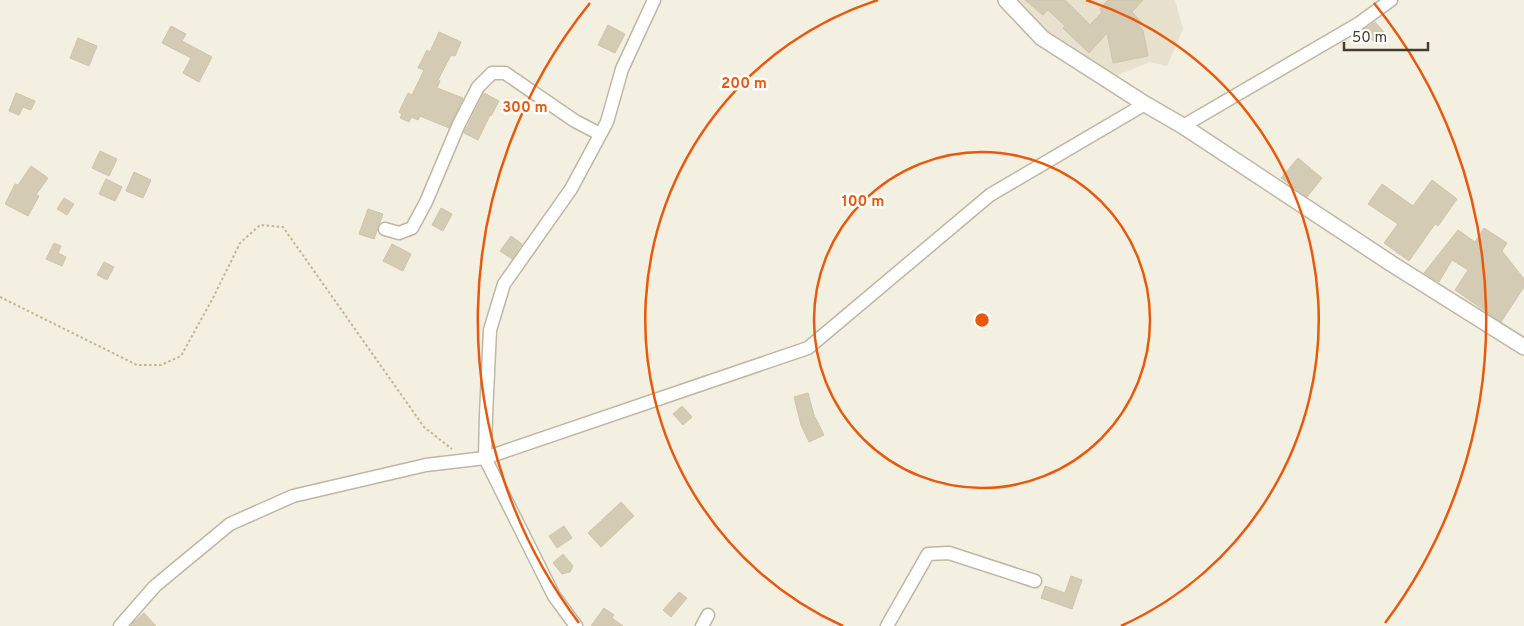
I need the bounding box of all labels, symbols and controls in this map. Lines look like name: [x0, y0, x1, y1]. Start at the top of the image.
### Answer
scale bar: [1344, 20, 1428, 52]
text: 50 m: [1352, 29, 1387, 48]
text: 200 m: [721, 75, 767, 94]
text: 300 m: [502, 99, 548, 118]
text: 100 m: [842, 193, 884, 212]
centre of rings: [973, 311, 991, 329]

